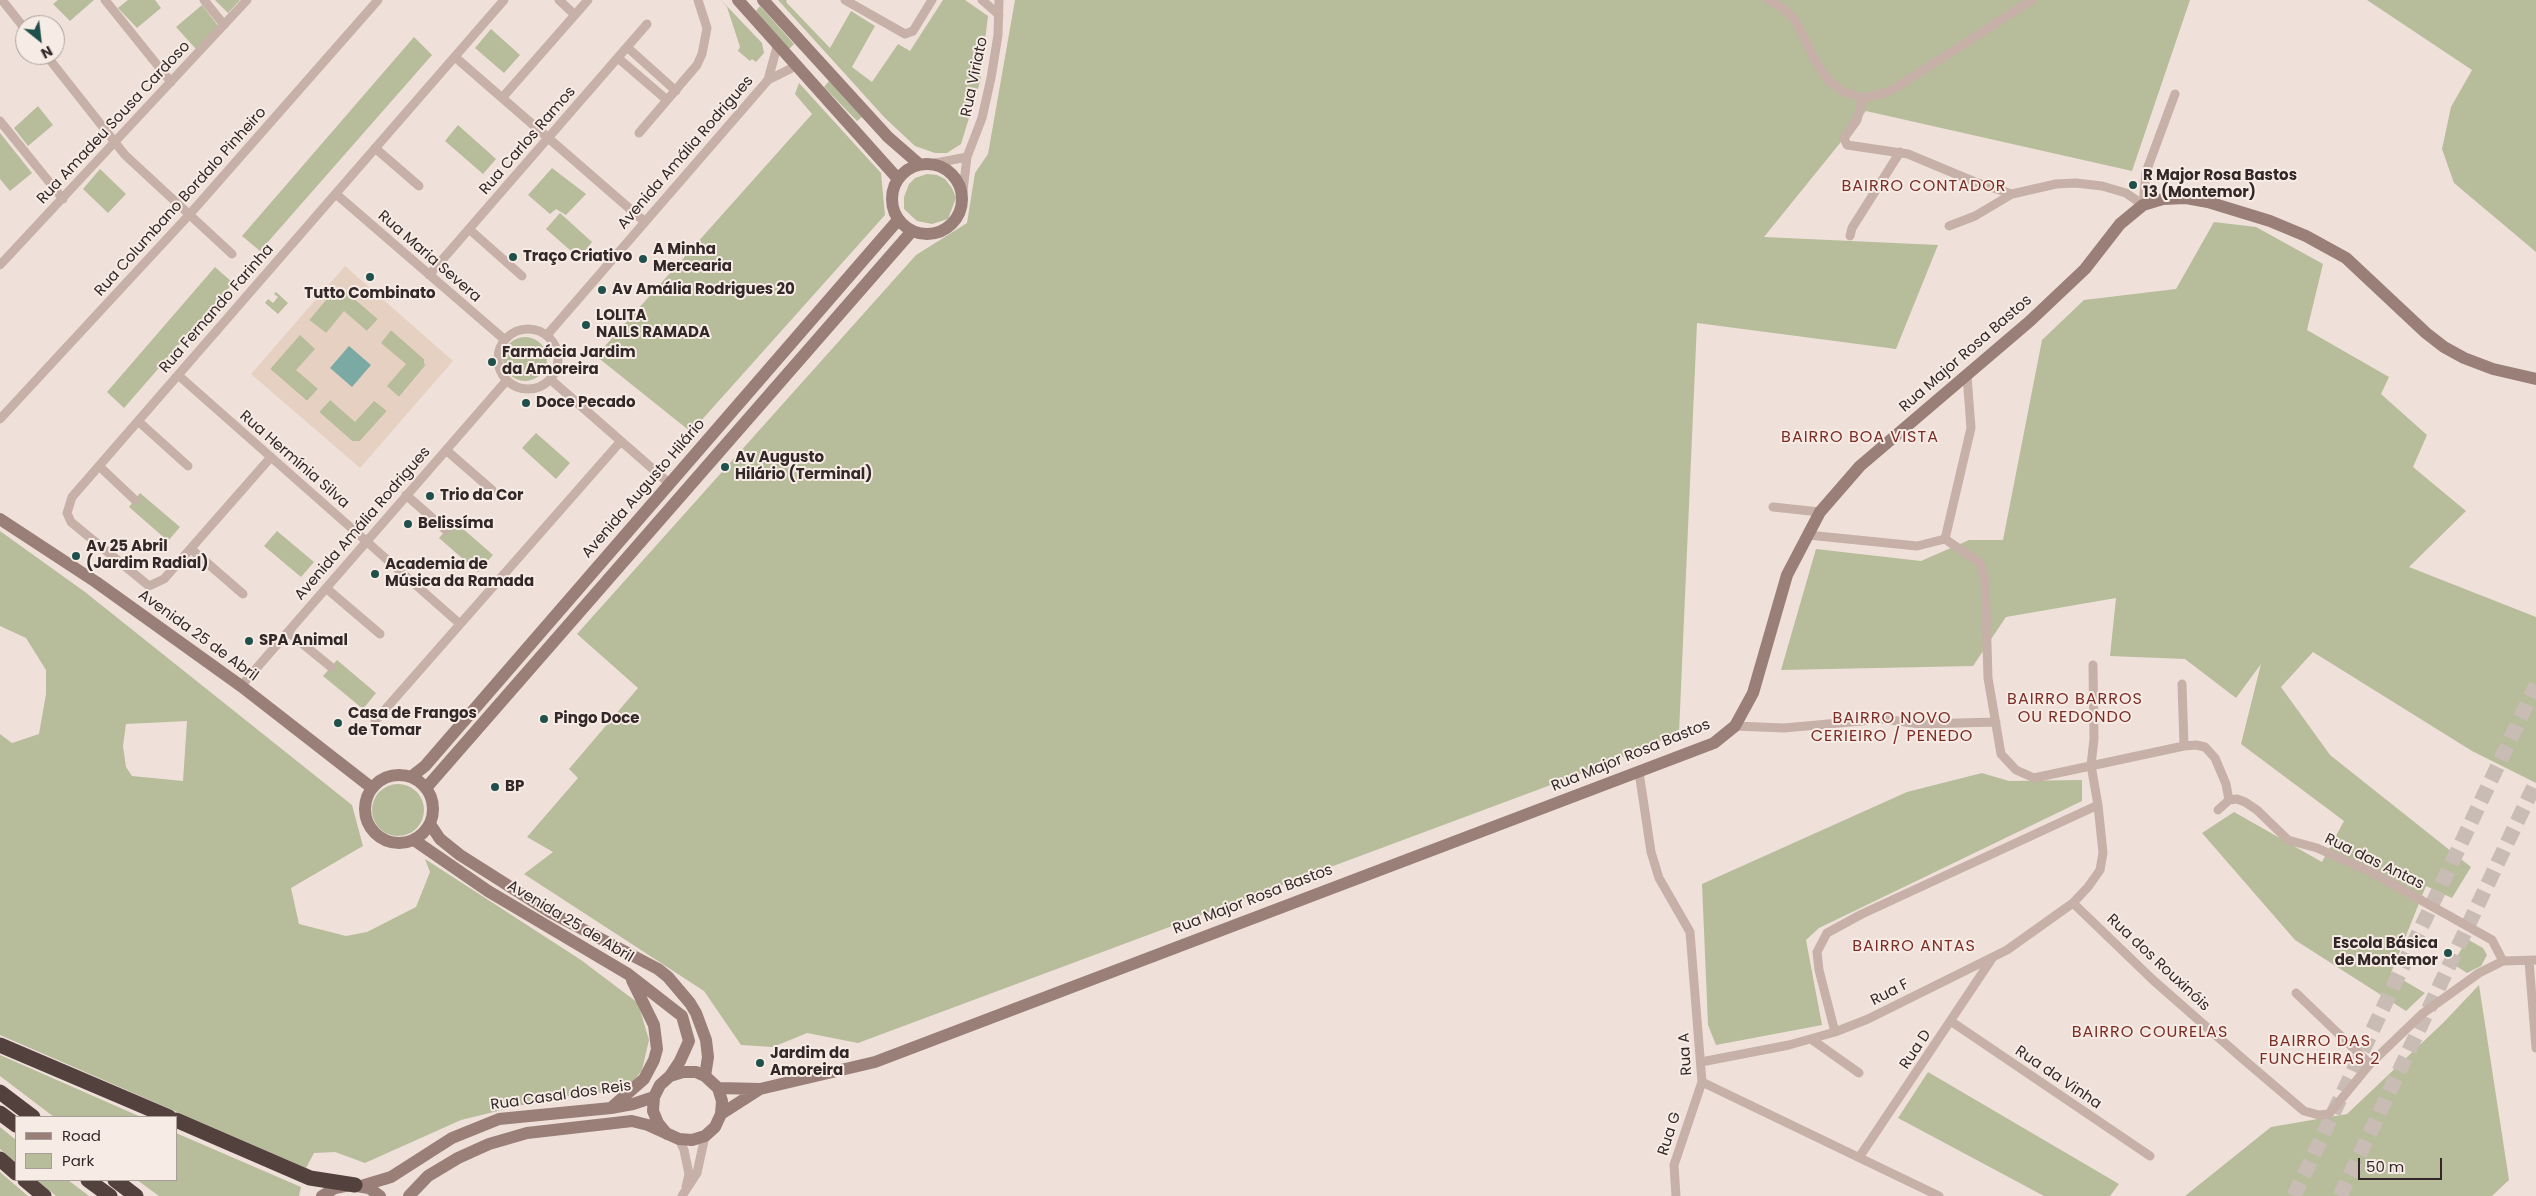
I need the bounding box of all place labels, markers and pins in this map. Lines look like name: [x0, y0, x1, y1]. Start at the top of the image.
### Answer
place label: R Major Rosa Bastos 13 (Montemor): [2143, 167, 2297, 202]
marker: R Major Rosa Bastos 13 (Montemor): [2127, 179, 2139, 191]
place label: A Minha Mercearia: [653, 241, 732, 276]
place label: Traço Criativo: [523, 248, 632, 266]
marker: Traço Criativo: [507, 251, 519, 263]
marker: A Minha Mercearia: [637, 253, 649, 265]
marker: Tutto Combinato: [364, 271, 376, 283]
place label: Av Amália Rodrigues 20: [612, 281, 795, 299]
marker: Av Amália Rodrigues 20: [596, 284, 608, 296]
place label: Tutto Combinato: [304, 285, 436, 303]
place label: LOLITA NAILS RAMADA: [596, 307, 710, 342]
marker: LOLITA NAILS RAMADA: [580, 319, 592, 331]
place label: Farmácia Jardim da Amoreira: [502, 344, 636, 379]
marker: Farmácia Jardim da Amoreira: [486, 356, 498, 368]
place label: Doce Pecado: [536, 394, 636, 412]
marker: Doce Pecado: [520, 397, 532, 409]
place label: Av Augusto Hilário (Terminal): [735, 449, 872, 484]
marker: Av Augusto Hilário (Terminal): [719, 461, 731, 473]
place label: Trio da Cor: [440, 487, 523, 505]
marker: Trio da Cor: [424, 490, 436, 502]
place label: Belissíma: [418, 515, 494, 533]
marker: Belissíma: [402, 518, 414, 530]
place label: Av 25 Abril (Jardim Radial): [86, 538, 208, 573]
marker: Av 25 Abril (Jardim Radial): [70, 550, 82, 562]
place label: Academia de Música da Ramada: [385, 556, 534, 591]
marker: Academia de Música da Ramada: [369, 568, 381, 580]
place label: SPA Animal: [259, 632, 348, 650]
marker: SPA Animal: [243, 635, 255, 647]
place label: Casa de Frangos de Tomar: [348, 705, 477, 740]
place label: Pingo Doce: [554, 710, 640, 728]
marker: Pingo Doce: [538, 713, 550, 725]
marker: Casa de Frangos de Tomar: [332, 717, 344, 729]
place label: BP: [505, 778, 524, 796]
marker: BP: [489, 781, 501, 793]
place label: Escola Básica de Montemor: [2333, 935, 2438, 970]
marker: Escola Básica de Montemor: [2442, 947, 2454, 959]
place label: Jardim da Amoreira: [770, 1045, 849, 1080]
marker: Jardim da Amoreira: [754, 1057, 766, 1069]

